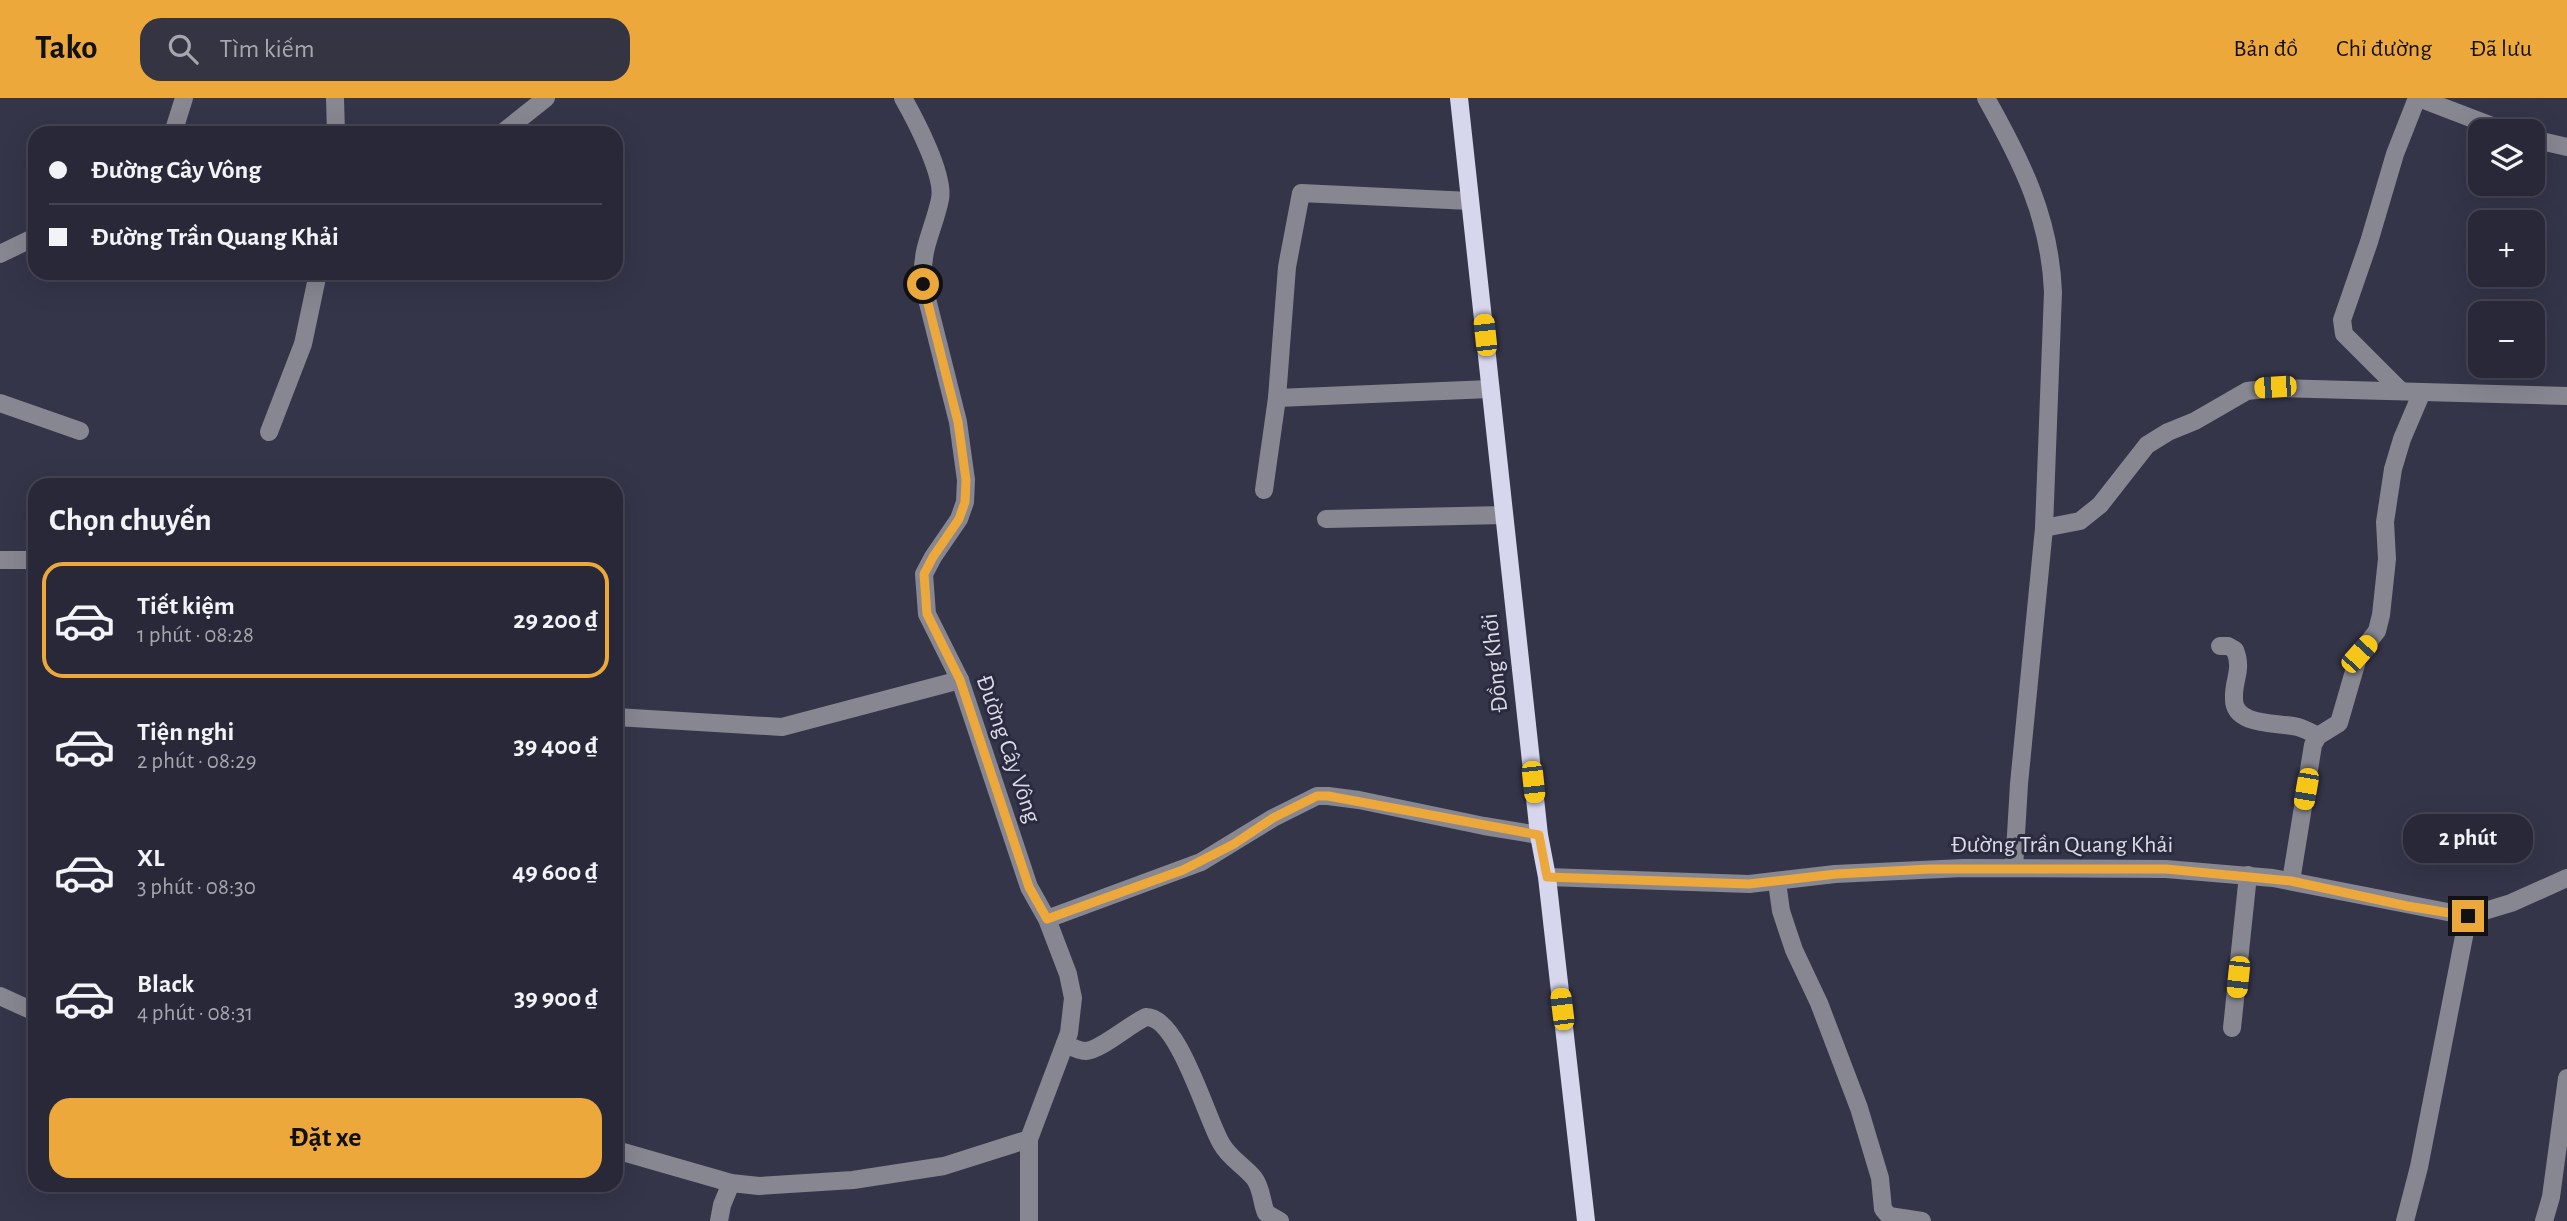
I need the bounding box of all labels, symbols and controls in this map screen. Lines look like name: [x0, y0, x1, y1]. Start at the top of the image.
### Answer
search box: [140, 18, 630, 81]
icon: search: [164, 30, 202, 68]
text: Tako: [35, 32, 98, 65]
text: Tìm kiếm: [220, 36, 315, 62]
text: Bản đồ: [2234, 37, 2298, 61]
text: Chỉ đường: [2336, 37, 2432, 61]
text: Đã lưu: [2470, 37, 2532, 61]
map controls: [2468, 119, 2545, 378]
button: layers: [2468, 119, 2545, 196]
text: Đường Cây Vông: [91, 157, 261, 183]
button: +: [2468, 210, 2545, 287]
text: Đường Trần Quang Khải: [91, 224, 339, 250]
route start: [907, 268, 939, 300]
button: −: [2468, 301, 2545, 378]
car: [1473, 313, 1498, 357]
car: [2254, 375, 2297, 399]
text: Chọn chuyến: [49, 504, 212, 536]
icon: car: [53, 589, 116, 652]
text: Tiết kiệm: [137, 593, 235, 619]
text: 29 200 ₫: [513, 607, 598, 633]
street label: Đồng Khởi: [1478, 612, 1512, 714]
text: 1 phút · 08:28: [137, 624, 254, 647]
car: [2338, 631, 2381, 677]
street label: Đường Cây Vông: [972, 672, 1045, 826]
icon: car: [53, 715, 116, 778]
text: Tiện nghi: [137, 719, 234, 745]
text: 39 400 ₫: [514, 733, 598, 759]
text: 2 phút · 08:29: [137, 750, 256, 773]
car: [1521, 760, 1546, 804]
car: [2293, 766, 2320, 812]
callout: 2 phút: [2403, 814, 2533, 864]
text: 2 phút: [2439, 827, 2497, 850]
street label: Đường Trần Quang Khải: [1951, 833, 2173, 857]
icon: car: [53, 841, 116, 904]
text: XL: [137, 845, 164, 871]
text: 49 600 ₫: [512, 859, 598, 885]
text: 3 phút · 08:30: [137, 876, 256, 899]
route end: [2452, 900, 2484, 932]
car: [2226, 955, 2251, 999]
icon: car: [53, 967, 116, 1030]
text: Black: [137, 971, 194, 997]
text: 39 900 ₫: [514, 985, 598, 1011]
car: [1550, 987, 1575, 1031]
text: 4 phút · 08:31: [137, 1002, 253, 1025]
button: Đặt xe: [49, 1098, 602, 1178]

